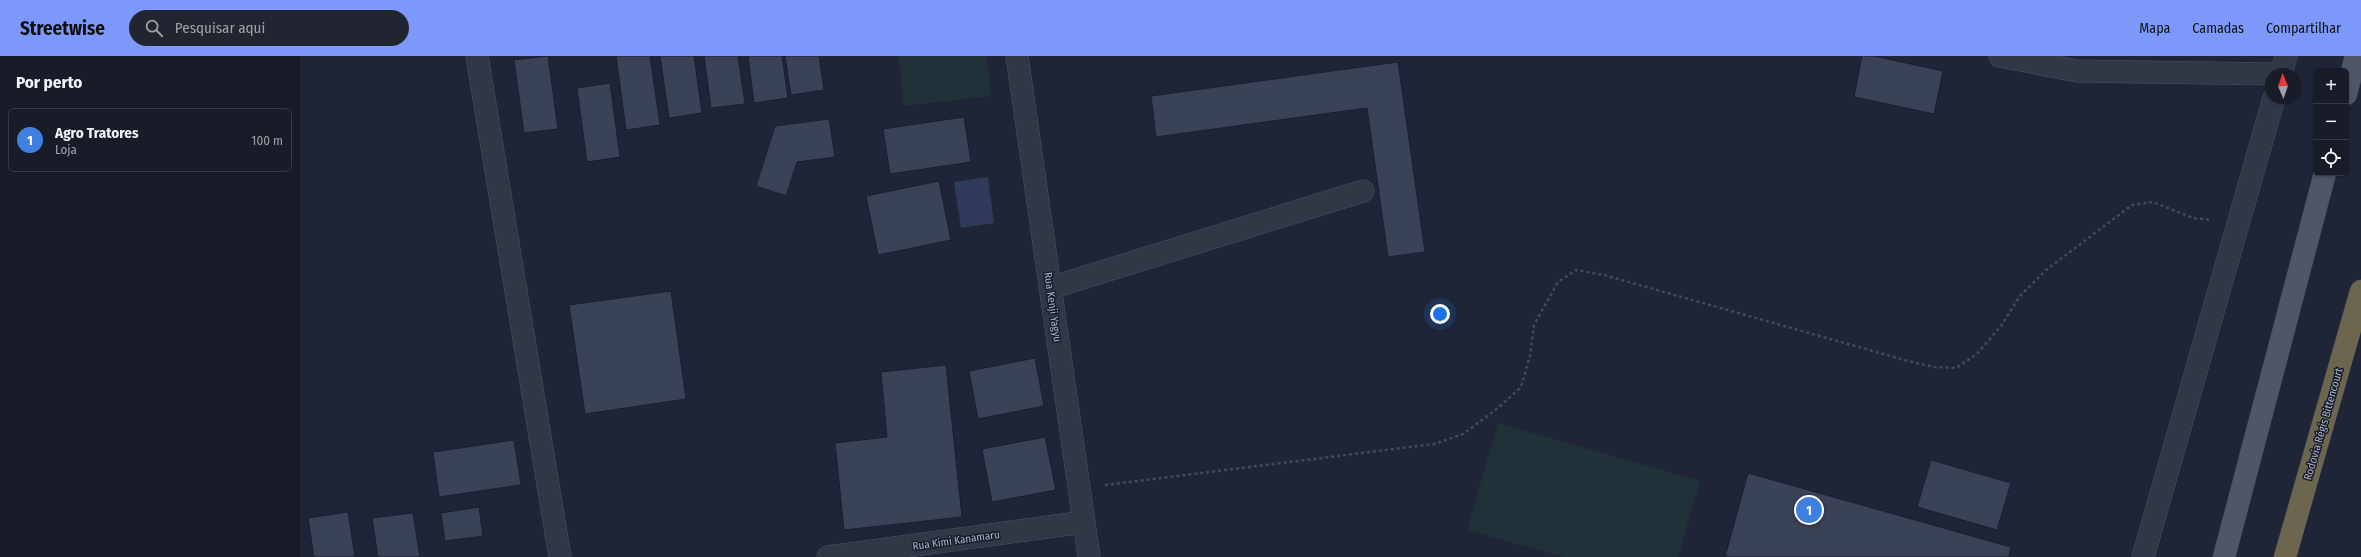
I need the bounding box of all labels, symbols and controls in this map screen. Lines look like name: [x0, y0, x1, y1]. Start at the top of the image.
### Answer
search box: [129, 10, 409, 46]
text: Streetwise: [20, 17, 105, 40]
icon: search: [143, 17, 165, 39]
text: Pesquisar aqui: [175, 19, 265, 37]
text: Mapa: [2139, 20, 2170, 37]
text: Camadas: [2192, 20, 2244, 37]
text: Compartilhar: [2266, 20, 2341, 37]
north arrow: [2265, 68, 2301, 104]
map controls: [2313, 68, 2349, 176]
button: +: [2313, 68, 2349, 104]
text: Por perto: [16, 72, 82, 93]
button: −: [2313, 104, 2349, 140]
text: Agro Tratores: [55, 124, 138, 142]
text: 1: [27, 133, 33, 148]
text: 100 m: [251, 133, 283, 148]
button: locate: [2313, 140, 2349, 176]
text: Loja: [55, 142, 77, 157]
street label: Rua Kenji Yagyu: [1041, 271, 1064, 343]
your location: [1430, 304, 1450, 324]
street label: Rodovia Régis Bittencourt: [2301, 366, 2346, 482]
pin: 1: [1796, 495, 1822, 525]
street label: Rua Kimi Kanamaru: [912, 528, 1000, 553]

